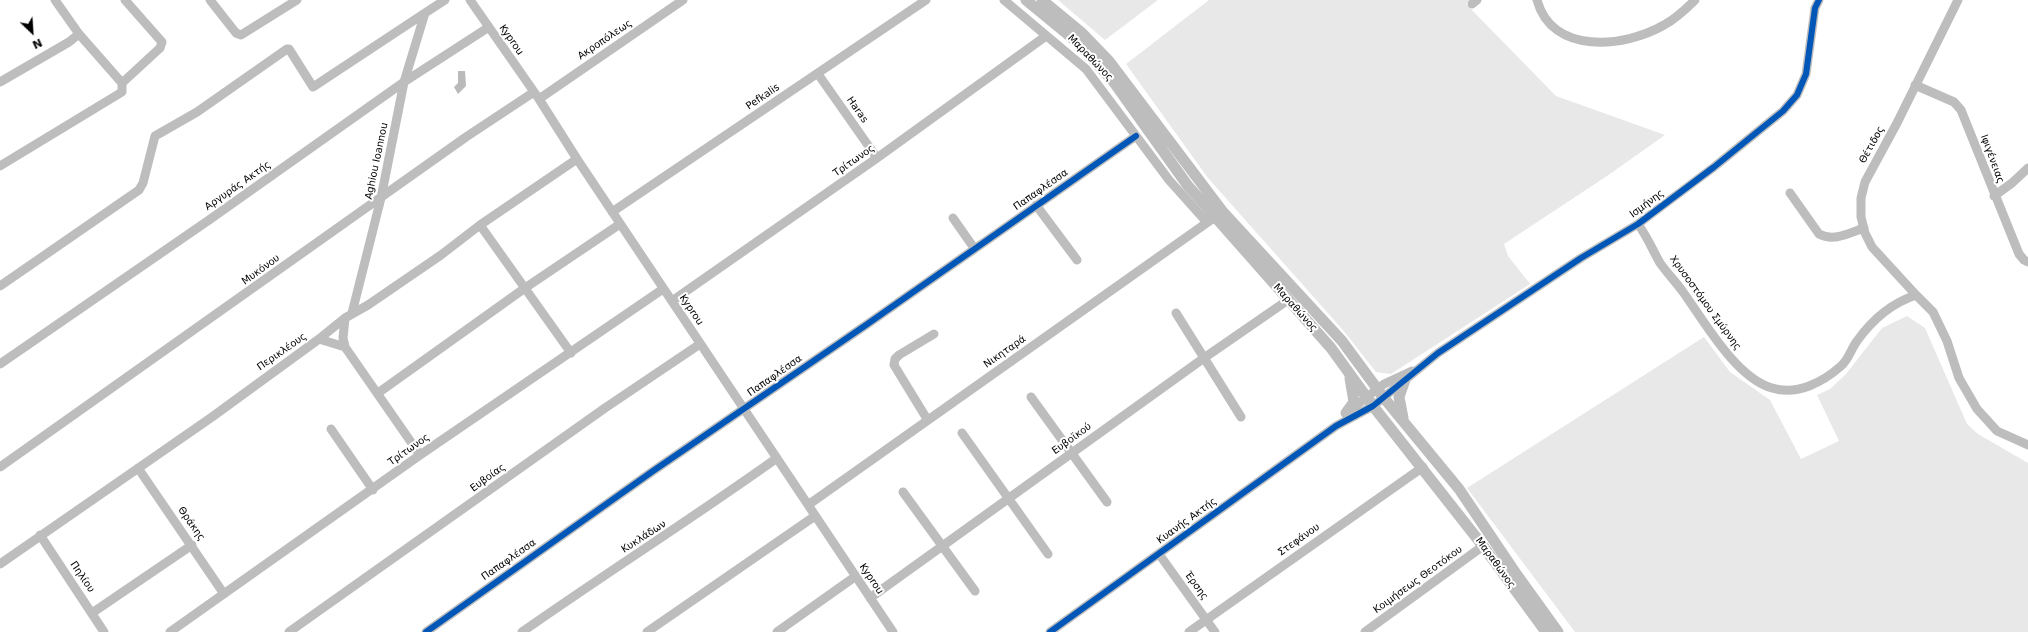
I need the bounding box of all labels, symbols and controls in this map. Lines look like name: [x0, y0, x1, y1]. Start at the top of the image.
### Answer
north arrow: [12, 12, 52, 52]
street label: Ακροπόλεως: [576, 17, 634, 63]
street label: Kyprou: [496, 22, 526, 58]
street label: Μαραθώνος: [1065, 32, 1115, 84]
text: N: [30, 35, 44, 51]
street label: Pefkalis: [744, 81, 782, 113]
street label: Haras: [844, 95, 870, 125]
street label: Aghiou Ioannou: [363, 121, 391, 201]
street label: Θέτιδος: [1857, 124, 1887, 166]
street label: Ιφιγένειας: [1978, 133, 2006, 185]
street label: Τρίτωνος: [831, 142, 877, 180]
street label: Αργυράς Ακτής: [203, 159, 273, 213]
street label: Παπαφλέσσα: [1011, 167, 1071, 213]
street label: Ισμήνης: [1628, 187, 1666, 221]
street label: Μυκόνου: [240, 252, 282, 288]
street label: Χρυσοστόμου Σμύρνης: [1667, 253, 1743, 353]
street label: Μαραθώνος: [1270, 282, 1320, 334]
street label: Kyprou: [676, 292, 706, 328]
street label: Περικλέους: [255, 331, 309, 373]
street label: Νικηταρά: [982, 333, 1028, 371]
street label: Παπαφλέσσα: [745, 353, 805, 399]
street label: Ευβοϊκού: [1050, 421, 1094, 457]
street label: Τρίτωνος: [386, 431, 432, 469]
street label: Ευβοίας: [468, 461, 508, 495]
street label: Κυανής Ακτής: [1155, 495, 1219, 547]
street label: Θράκης: [175, 505, 207, 543]
street label: Κυκλάδων: [619, 518, 669, 556]
street label: Στεφάνου: [1276, 521, 1322, 559]
street label: Μαραθώνος: [1472, 535, 1518, 591]
street label: Παπαφλέσσα: [479, 537, 539, 583]
street label: Κοιμήσεως Θεοτόκου: [1371, 544, 1465, 616]
street label: Πηλίου: [67, 559, 97, 595]
street label: Kyprou: [856, 561, 886, 597]
street label: Έρσης: [1182, 569, 1210, 603]

